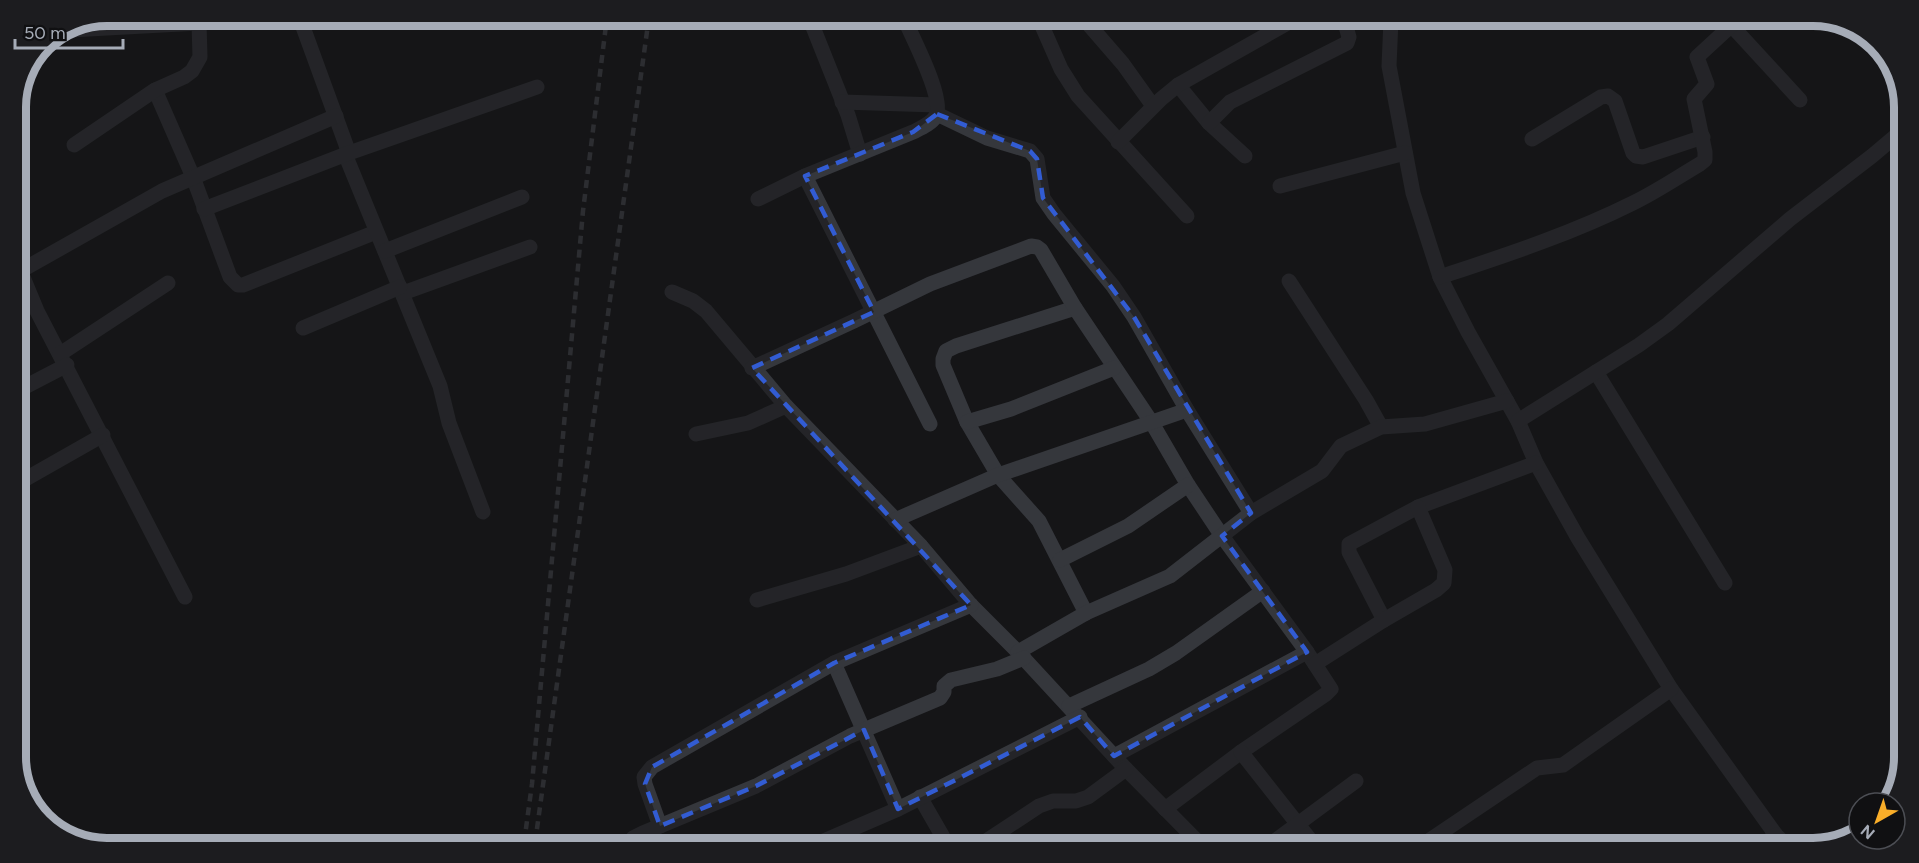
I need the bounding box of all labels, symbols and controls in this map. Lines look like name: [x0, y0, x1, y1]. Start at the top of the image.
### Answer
scale bar: [15, 12, 123, 50]
text: 50 m: [24, 22, 66, 44]
north arrow: [1847, 791, 1907, 851]
text: N: [1857, 821, 1879, 843]

